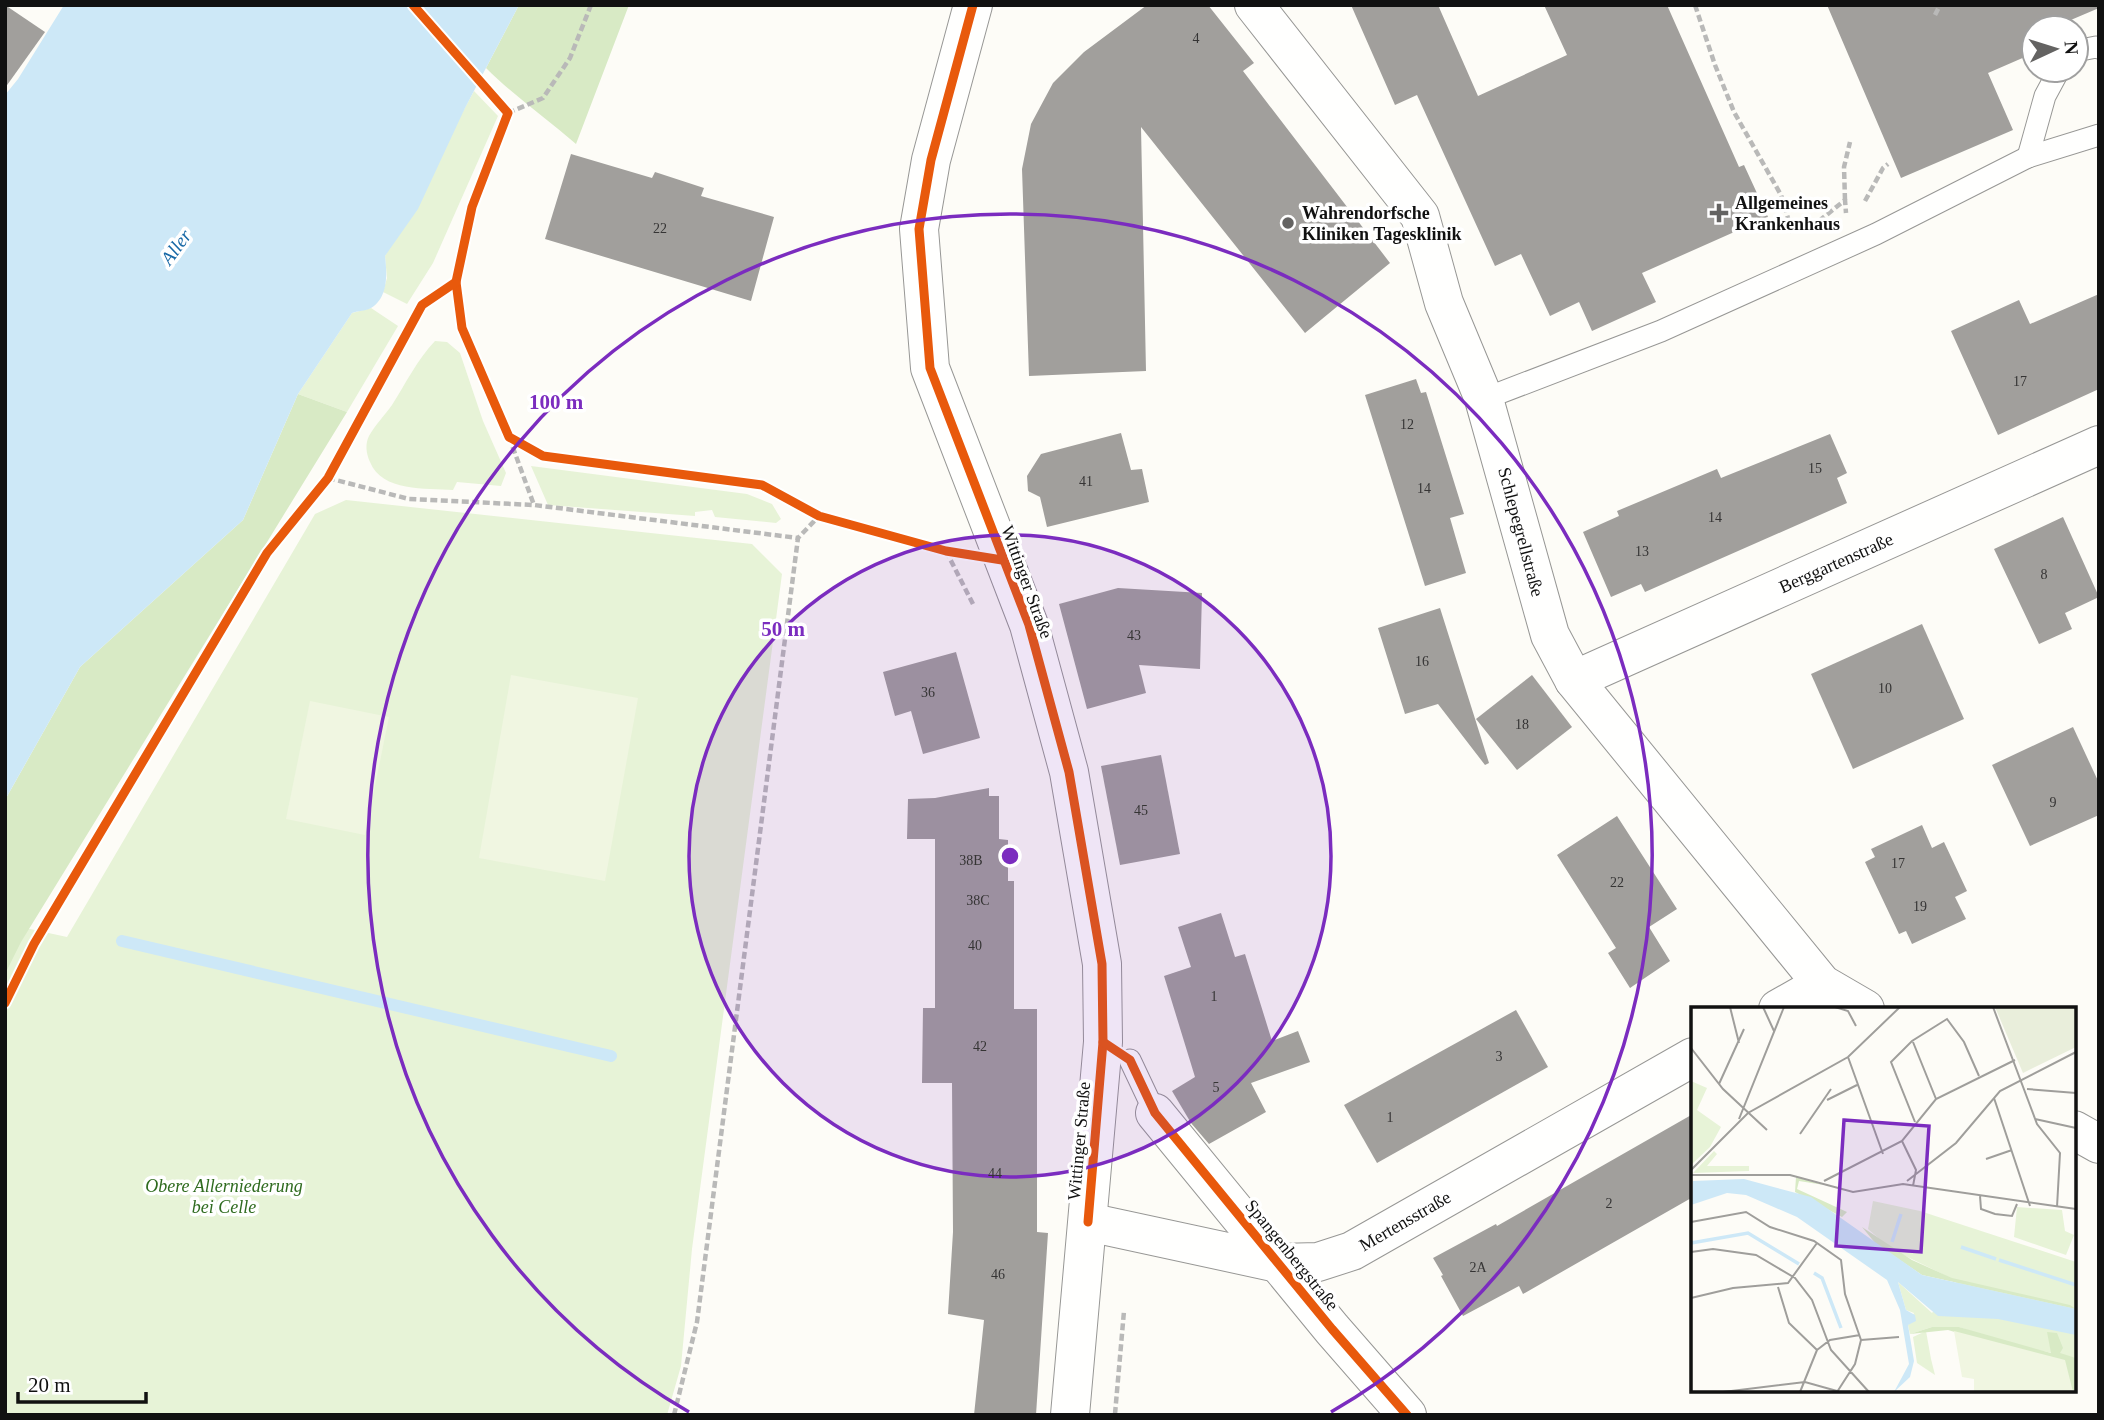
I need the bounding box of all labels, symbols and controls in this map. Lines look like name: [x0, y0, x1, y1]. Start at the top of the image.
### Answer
north arrow: [2020, 14, 2090, 84]
house number: 4: [1193, 31, 1200, 46]
text: N: [2061, 40, 2082, 56]
place label: Allgemeines Krankenhaus: [1735, 193, 1840, 234]
place label: Wahrendorfsche Kliniken Tagesklinik: [1302, 203, 1462, 244]
marker: Allgemeines Krankenhaus: [1709, 203, 1729, 223]
marker: Wahrendorfsche Kliniken Tagesklinik: [1280, 215, 1296, 231]
house number: 22: [653, 221, 667, 236]
water label: Aller: [155, 225, 196, 270]
house number: 17: [2013, 374, 2027, 389]
text: 100 m: [529, 390, 584, 414]
house number: 12: [1400, 417, 1414, 432]
house number: 15: [1808, 461, 1822, 476]
street label: Schlepegrellstraße: [1494, 465, 1548, 599]
house number: 41: [1079, 474, 1093, 489]
house number: 14: [1417, 481, 1431, 496]
house number: 14: [1708, 510, 1722, 525]
street label: Wittinger Straße: [997, 523, 1057, 641]
street label: Berggartenstraße: [1776, 529, 1896, 597]
house number: 13: [1635, 544, 1649, 559]
house number: 8: [2041, 567, 2048, 582]
text: 50 m: [761, 617, 805, 641]
house number: 43: [1127, 628, 1141, 643]
house number: 16: [1415, 654, 1429, 669]
house number: 10: [1878, 681, 1892, 696]
house number: 36: [921, 685, 935, 700]
house number: 18: [1515, 717, 1529, 732]
house number: 9: [2050, 795, 2057, 810]
house number: 45: [1134, 803, 1148, 818]
centre of rings: [998, 844, 1022, 868]
house number: 38B: [959, 853, 983, 868]
house number: 17: [1891, 856, 1905, 871]
house number: 22: [1610, 875, 1624, 890]
house number: 38C: [966, 893, 990, 908]
house number: 19: [1913, 899, 1927, 914]
house number: 40: [968, 938, 982, 953]
house number: 1: [1211, 989, 1218, 1004]
inset map: [1691, 1007, 2076, 1392]
house number: 42: [973, 1039, 987, 1054]
house number: 3: [1496, 1049, 1503, 1064]
house number: 5: [1213, 1080, 1220, 1095]
street label: Wittinger Straße: [1064, 1081, 1094, 1201]
house number: 1: [1387, 1110, 1394, 1125]
house number: 44: [988, 1166, 1002, 1181]
park label: Obere Allerniederung bei Celle: [145, 1176, 303, 1217]
street label: Mertensstraße: [1356, 1187, 1454, 1255]
street label: Spangenbergstraße: [1241, 1196, 1343, 1314]
house number: 2: [1606, 1196, 1613, 1211]
house number: 2A: [1469, 1260, 1487, 1275]
house number: 46: [991, 1267, 1005, 1282]
scale bar: [18, 1360, 145, 1404]
text: 20 m: [28, 1373, 71, 1397]

